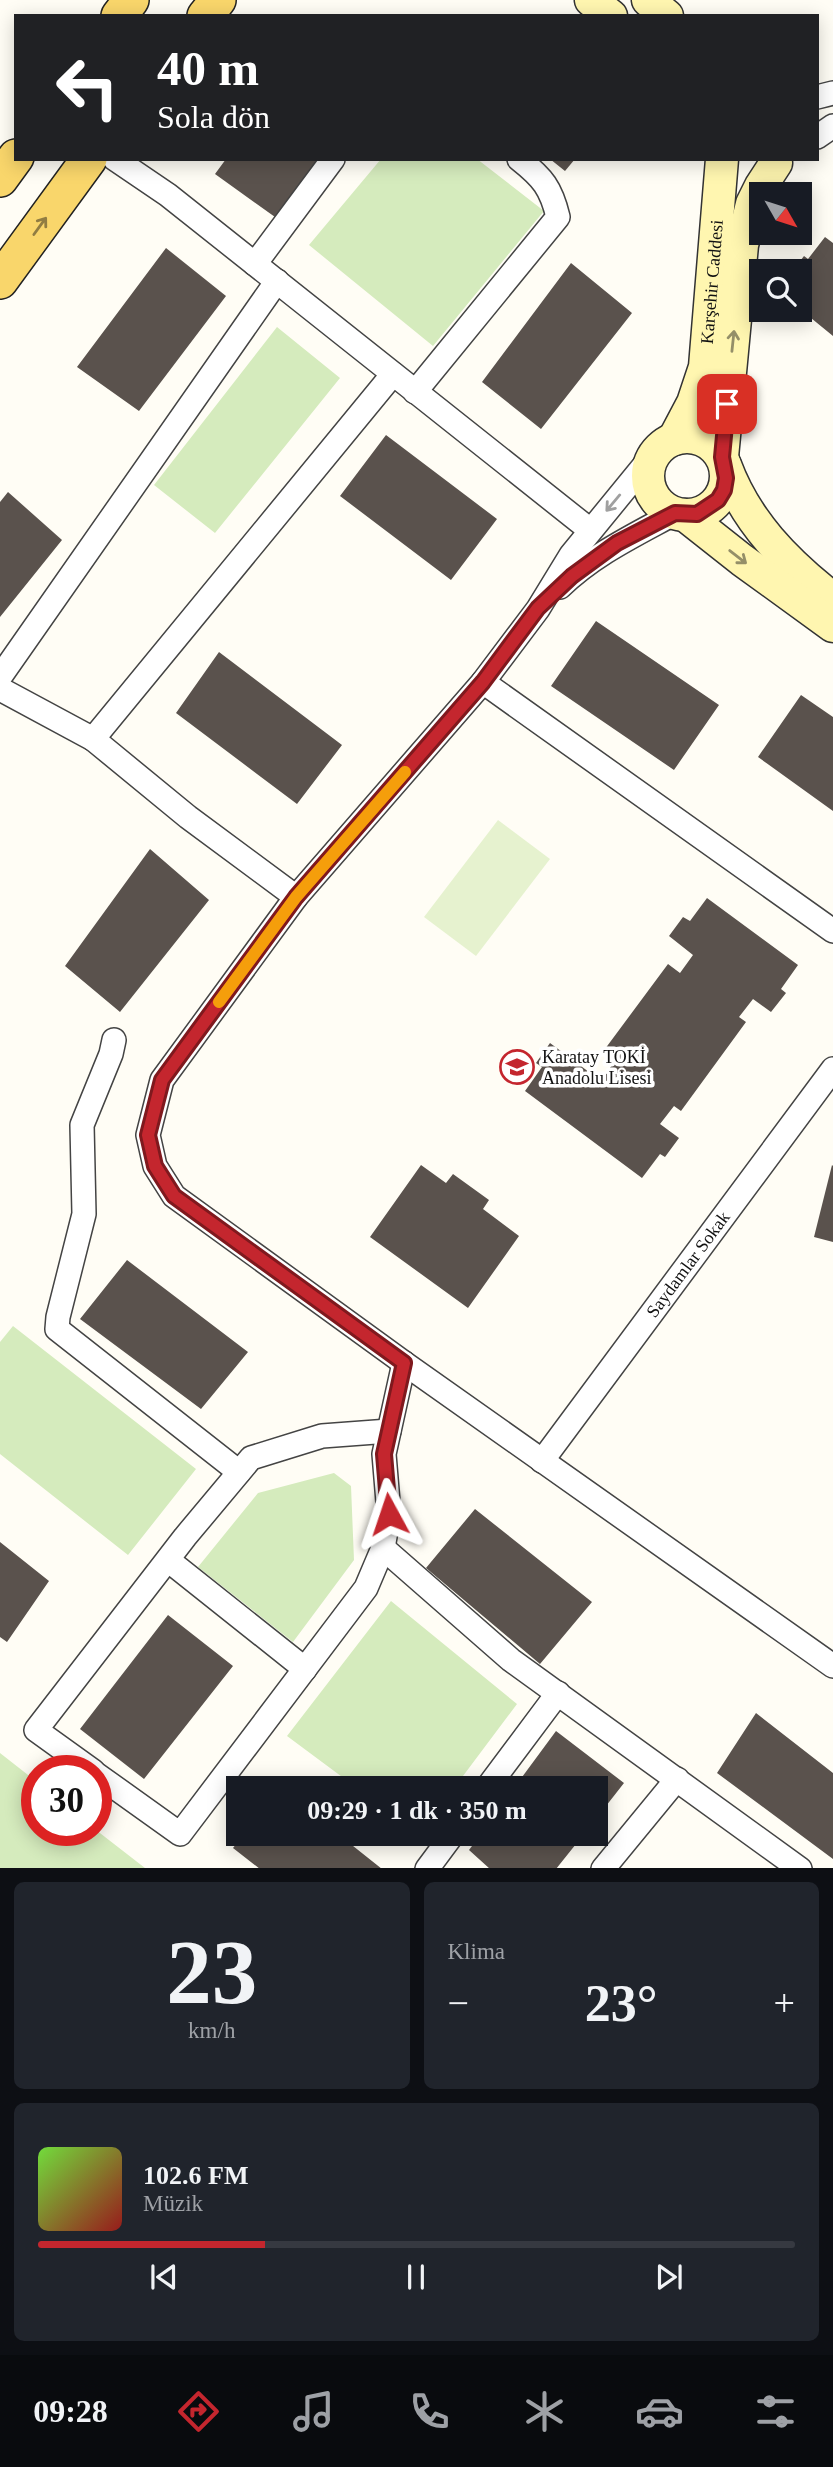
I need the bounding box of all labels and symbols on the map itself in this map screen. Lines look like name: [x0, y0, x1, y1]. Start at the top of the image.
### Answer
north arrow: [749, 182, 812, 245]
one-way arrow: [33, 217, 47, 236]
street label: Karşehir Caddesi: [697, 219, 727, 345]
one-way arrow: [727, 330, 740, 352]
pin: [697, 374, 757, 434]
one-way arrow: [605, 494, 620, 512]
one-way arrow: [729, 550, 747, 565]
place label: Karatay TOKİ Anadolu Lisesi: [542, 1047, 652, 1088]
school or university icon: Karatay TOKİ Anadolu Lisesi: [498, 1048, 536, 1086]
street label: Saydamlar Sokak: [642, 1208, 734, 1321]
position arrow: [352, 1477, 426, 1551]
speed limit sign: 30: [21, 1755, 112, 1846]

